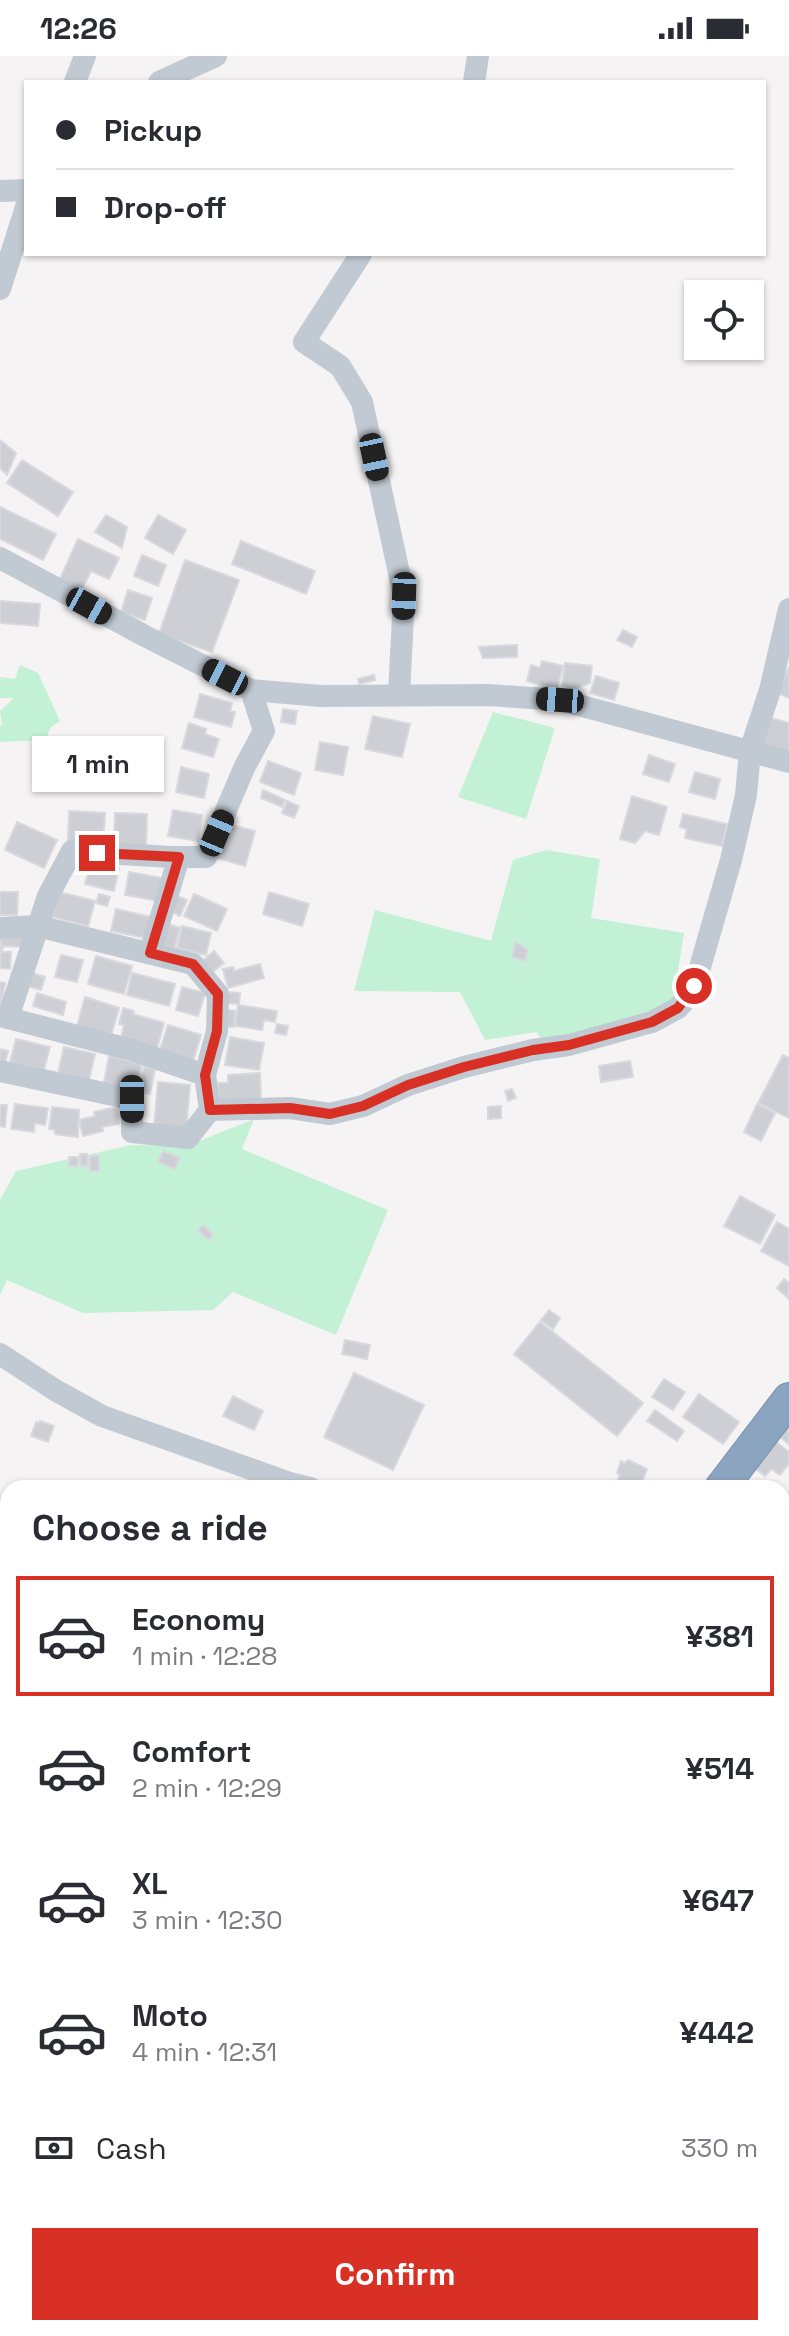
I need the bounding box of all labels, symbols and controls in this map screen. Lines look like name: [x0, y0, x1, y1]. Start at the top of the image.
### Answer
text: 12:26: [40, 9, 117, 48]
text: Pickup: [104, 111, 202, 150]
text: Drop-off: [104, 188, 227, 227]
map controls: [684, 280, 764, 360]
button: locate: [684, 280, 764, 360]
car: [357, 431, 391, 483]
car: [391, 572, 417, 620]
car: [62, 584, 116, 628]
car: [198, 655, 252, 699]
car: [535, 686, 585, 714]
callout: 1 min: [31, 737, 163, 793]
text: 1 min: [66, 747, 130, 781]
car: [197, 806, 237, 860]
route end: [79, 835, 115, 871]
route start: [676, 968, 712, 1004]
car: [120, 1075, 144, 1123]
text: Choose a ride: [32, 1505, 268, 1551]
icon: car: [36, 1600, 108, 1672]
text: Economy: [132, 1600, 265, 1639]
text: ¥381: [686, 1617, 754, 1656]
text: 1 min · 12:28: [132, 1639, 277, 1673]
icon: car: [36, 1732, 108, 1804]
text: Comfort: [132, 1732, 251, 1771]
text: ¥514: [685, 1749, 754, 1788]
text: 2 min · 12:29: [132, 1771, 282, 1805]
icon: car: [36, 1864, 108, 1936]
text: XL: [132, 1864, 168, 1903]
text: ¥647: [682, 1881, 754, 1920]
text: 3 min · 12:30: [132, 1903, 283, 1937]
icon: car: [36, 1996, 108, 2068]
text: Moto: [132, 1996, 208, 2035]
text: ¥442: [679, 2013, 754, 2052]
text: 4 min · 12:31: [132, 2035, 277, 2069]
icon: cash: [32, 2126, 76, 2170]
text: Cash: [96, 2129, 167, 2168]
text: 330 m: [681, 2131, 758, 2165]
button: Confirm: [32, 2228, 758, 2320]

